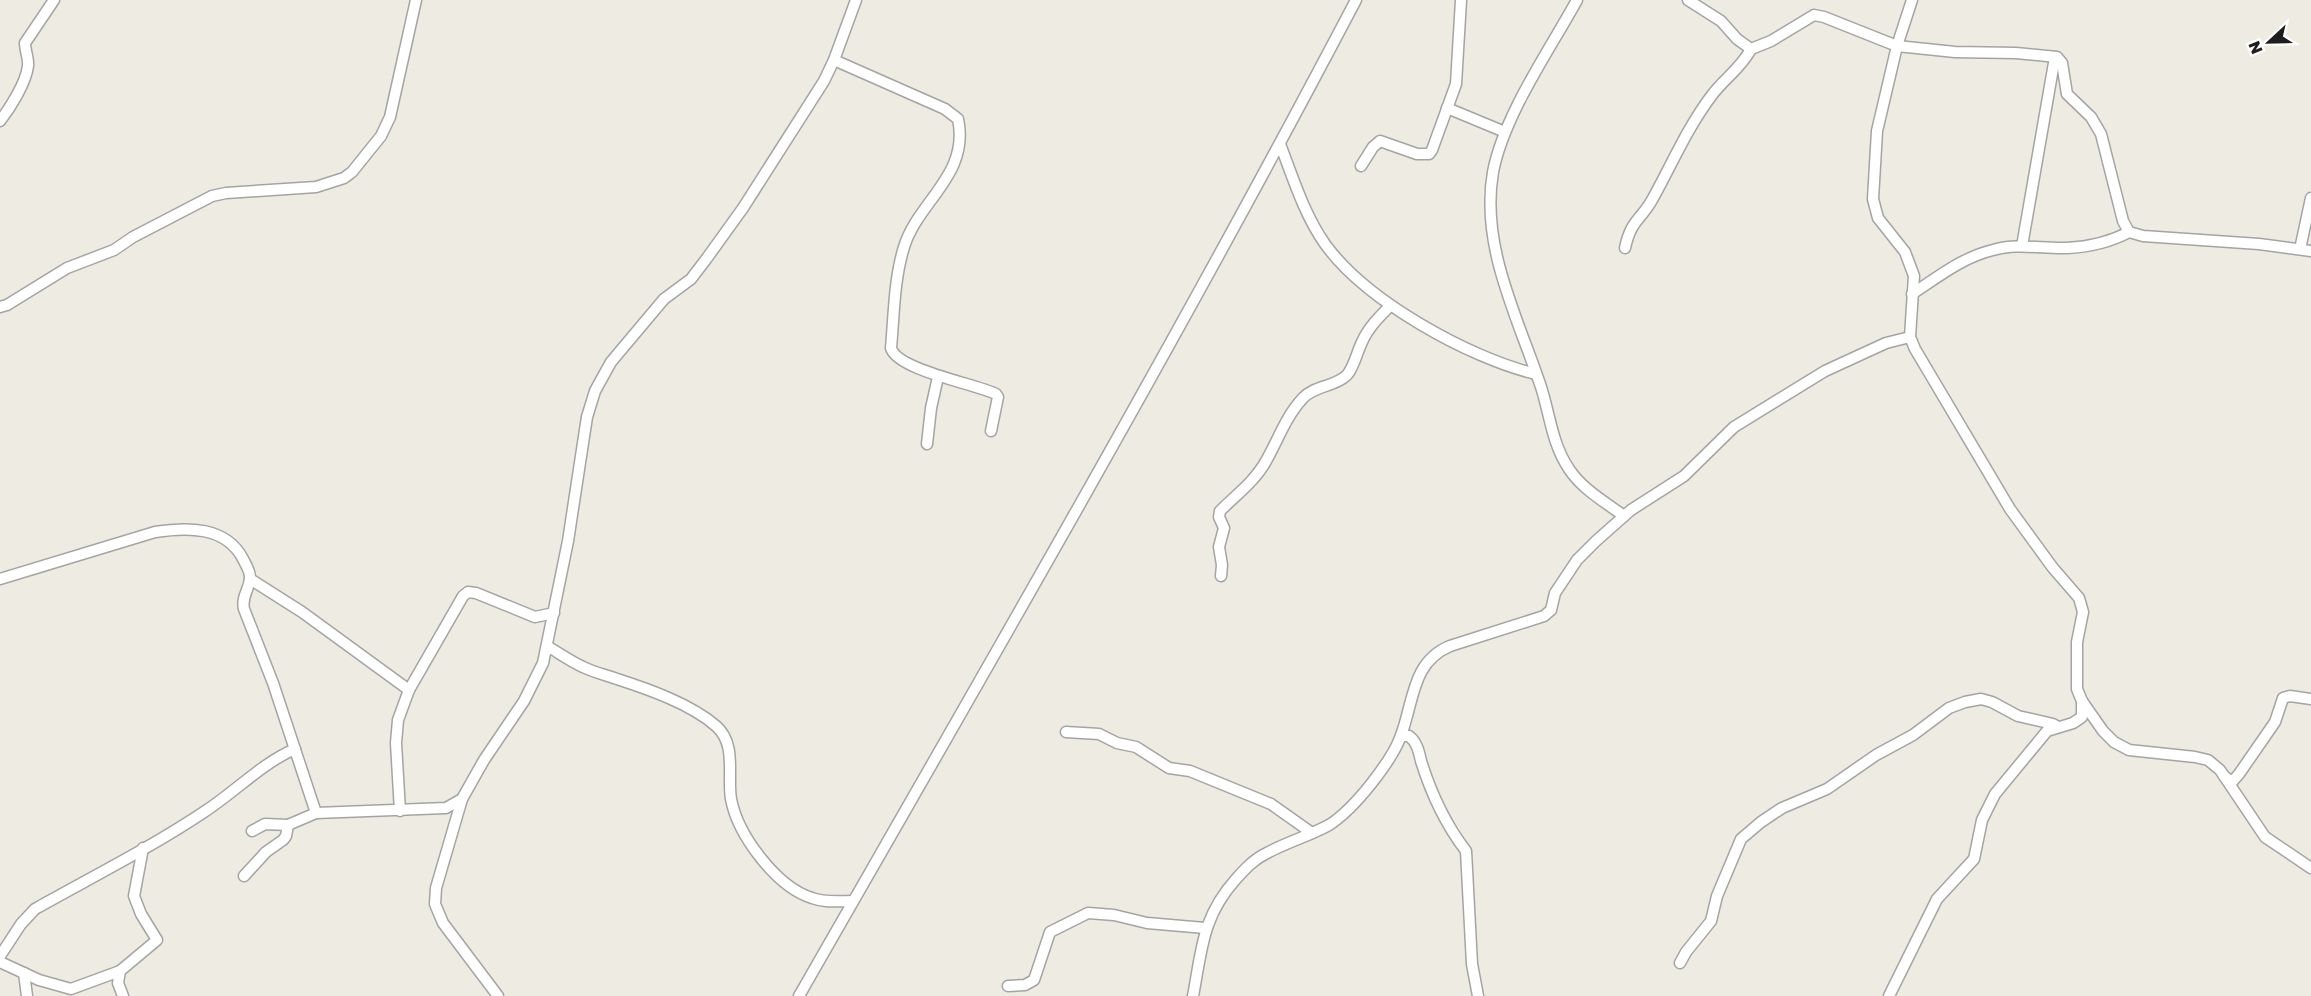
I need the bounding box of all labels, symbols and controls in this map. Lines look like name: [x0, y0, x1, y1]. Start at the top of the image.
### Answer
north arrow: [2239, 12, 2299, 72]
text: N: [2244, 38, 2267, 57]

